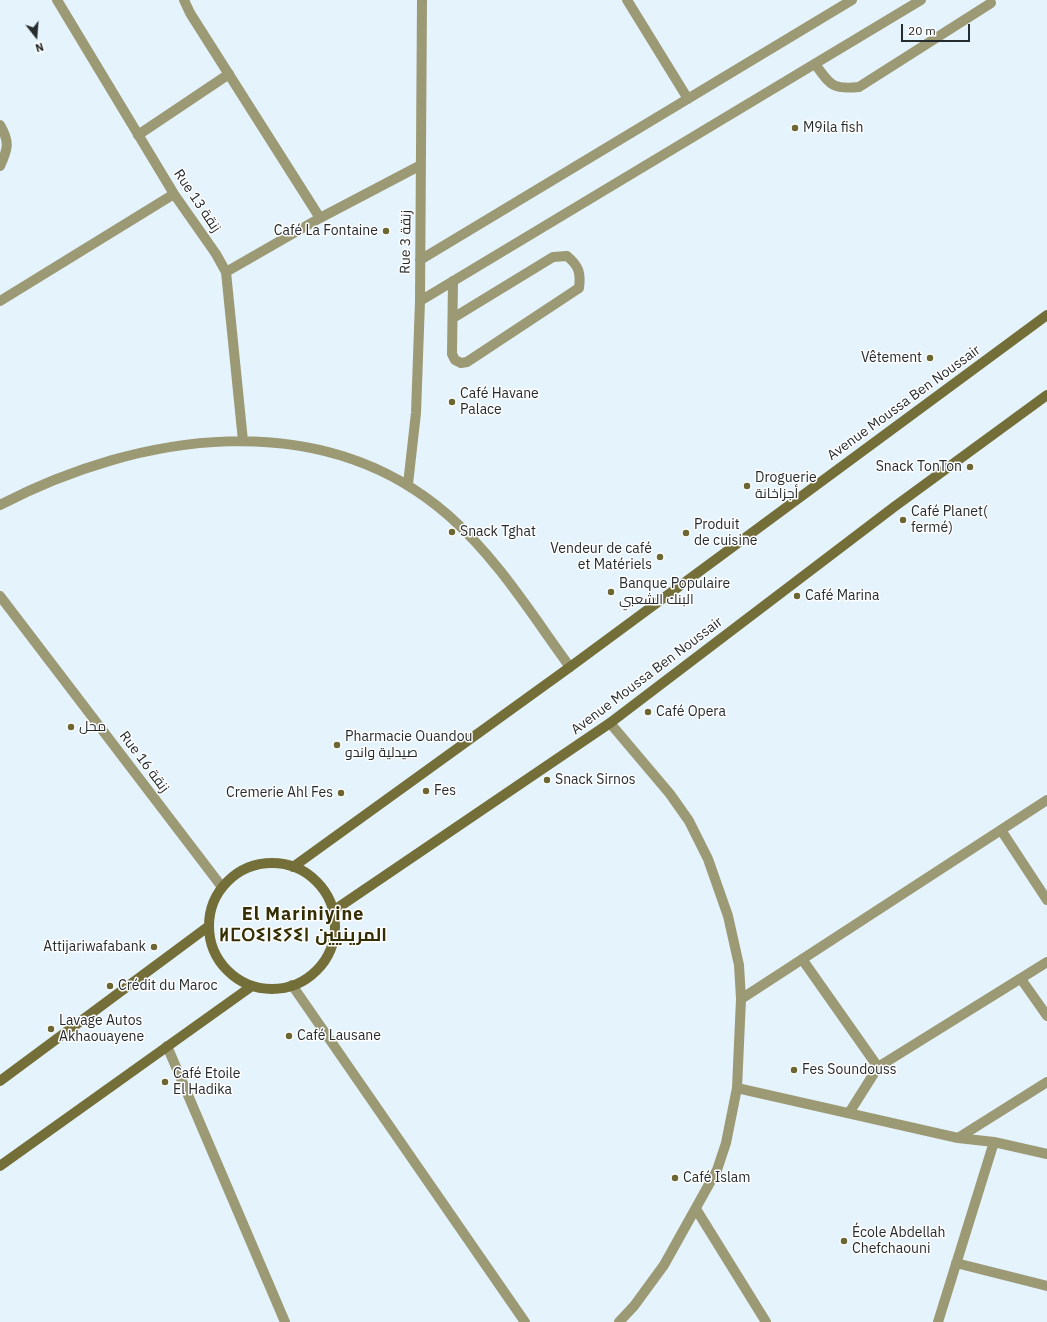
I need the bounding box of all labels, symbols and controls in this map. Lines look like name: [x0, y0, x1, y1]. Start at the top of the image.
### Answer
north arrow: [16, 16, 56, 56]
scale bar: [903, 16, 972, 42]
text: 20 m: [908, 23, 936, 38]
text: N: [34, 40, 45, 55]
place label: M9ila fish: [803, 120, 864, 136]
marker: M9ila fish: [790, 123, 800, 133]
street label: Rue 13 زنقة: [170, 166, 224, 236]
street label: Rue 3 زنقة: [397, 210, 415, 274]
place label: Café La Fontaine: [274, 223, 378, 239]
marker: Café La Fontaine: [381, 226, 391, 236]
street label: Avenue Moussa Ben Noussair: [824, 342, 984, 464]
place label: Vêtement: [861, 350, 922, 366]
marker: Vêtement: [925, 353, 935, 363]
place label: Café Havane Palace: [460, 386, 539, 418]
marker: Café Havane Palace: [447, 397, 457, 407]
place label: Snack TonTon: [876, 459, 962, 475]
marker: Snack TonTon: [965, 462, 975, 472]
place label: Droguerie أجزاخانة: [755, 470, 817, 502]
marker: Droguerie أجزاخانة: [742, 481, 752, 491]
place label: Café Planet( fermé): [911, 504, 988, 536]
marker: Café Planet( fermé): [898, 515, 908, 525]
place label: Produit de cuisine: [694, 517, 758, 550]
place label: Snack Tghat: [460, 524, 536, 540]
marker: Snack Tghat: [447, 527, 457, 537]
marker: Produit de cuisine: [681, 528, 691, 538]
place label: Vendeur de café et Matériels: [550, 541, 652, 574]
marker: Vendeur de café et Matériels: [655, 552, 665, 562]
place label: Banque Populaire البنك الشعبي: [619, 576, 730, 608]
marker: Banque Populaire البنك الشعبي: [606, 587, 616, 597]
place label: Café Marina: [805, 588, 880, 604]
marker: Café Marina: [792, 591, 802, 601]
street label: Avenue Moussa Ben Noussair: [568, 614, 726, 738]
place label: Café Opera: [656, 704, 726, 720]
marker: Café Opera: [643, 707, 653, 717]
place label: محل: [79, 719, 106, 735]
marker: محل: [66, 722, 76, 732]
street label: Rue 16 زنقة: [115, 728, 173, 796]
place label: Pharmacie Ouandou صيدلية واندو: [345, 729, 472, 762]
marker: Pharmacie Ouandou صيدلية واندو: [332, 740, 342, 750]
place label: Snack Sirnos: [555, 772, 636, 788]
marker: Snack Sirnos: [542, 775, 552, 785]
place label: Fes: [434, 783, 456, 799]
place label: Cremerie Ahl Fes: [226, 785, 333, 801]
marker: Fes: [421, 786, 431, 796]
marker: Cremerie Ahl Fes: [336, 788, 346, 798]
district label: El Mariniyine ⵍⵎⵔⵉⵏⵉⵢⵉⵏ المرينيين: [224, 904, 382, 946]
place label: Attijariwafabank: [43, 939, 146, 955]
marker: Attijariwafabank: [149, 942, 159, 952]
place label: Crédit du Maroc: [118, 978, 217, 994]
marker: Crédit du Maroc: [105, 981, 115, 991]
place label: Lavage Autos Akhaouayene: [59, 1013, 144, 1046]
marker: Lavage Autos Akhaouayene: [46, 1024, 56, 1034]
place label: Café Lausane: [297, 1028, 381, 1044]
marker: Café Lausane: [284, 1031, 294, 1041]
place label: Fes Soundouss: [802, 1062, 897, 1078]
marker: Fes Soundouss: [789, 1065, 799, 1075]
place label: Café Etoile El Hadika: [173, 1066, 240, 1098]
marker: Café Etoile El Hadika: [160, 1077, 170, 1087]
place label: Café Islam: [683, 1170, 751, 1186]
marker: Café Islam: [670, 1173, 680, 1183]
place label: École Abdellah Chefchaouni: [852, 1225, 945, 1258]
marker: École Abdellah Chefchaouni: [839, 1236, 849, 1246]

